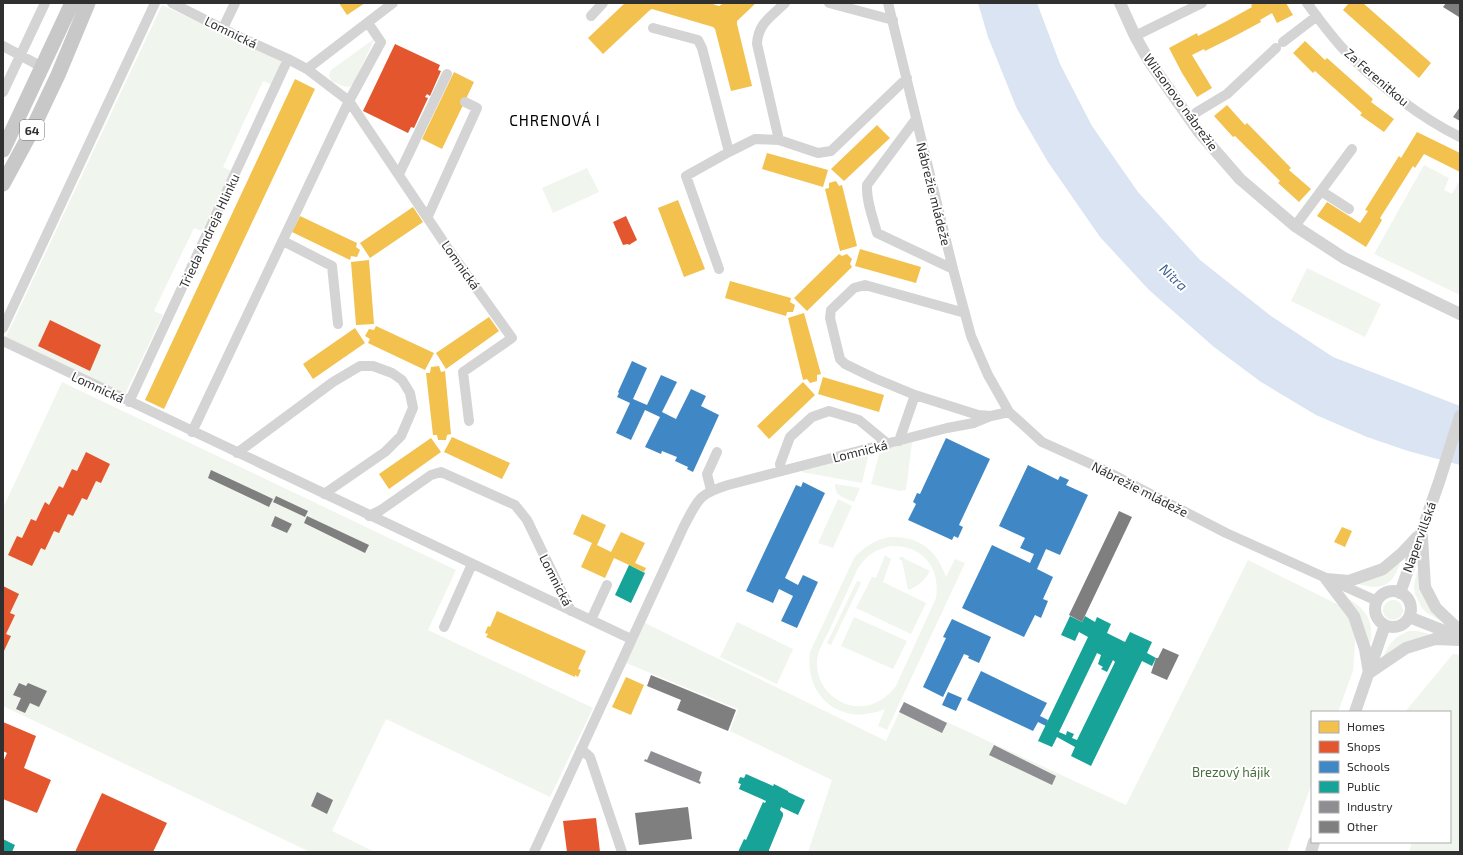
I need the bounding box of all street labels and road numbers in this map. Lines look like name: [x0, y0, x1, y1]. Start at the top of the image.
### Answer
street label: Lomnická: [202, 12, 260, 52]
street label: Za Ferenitkou: [1342, 45, 1412, 109]
street label: Wilsonovo nábrežie: [1140, 50, 1222, 154]
road number: 64: [20, 120, 44, 140]
street label: Nábrežie mládeže: [913, 141, 955, 247]
street label: Trieda Andreja Hlinku: [175, 171, 243, 291]
street label: Lomnická: [438, 237, 484, 293]
street label: Lomnická: [69, 368, 127, 406]
street label: Lomnická: [831, 436, 889, 466]
street label: Nábrežie mládeže: [1089, 458, 1191, 520]
street label: Napervillská: [1399, 499, 1439, 575]
street label: Lomnická: [536, 551, 576, 609]

